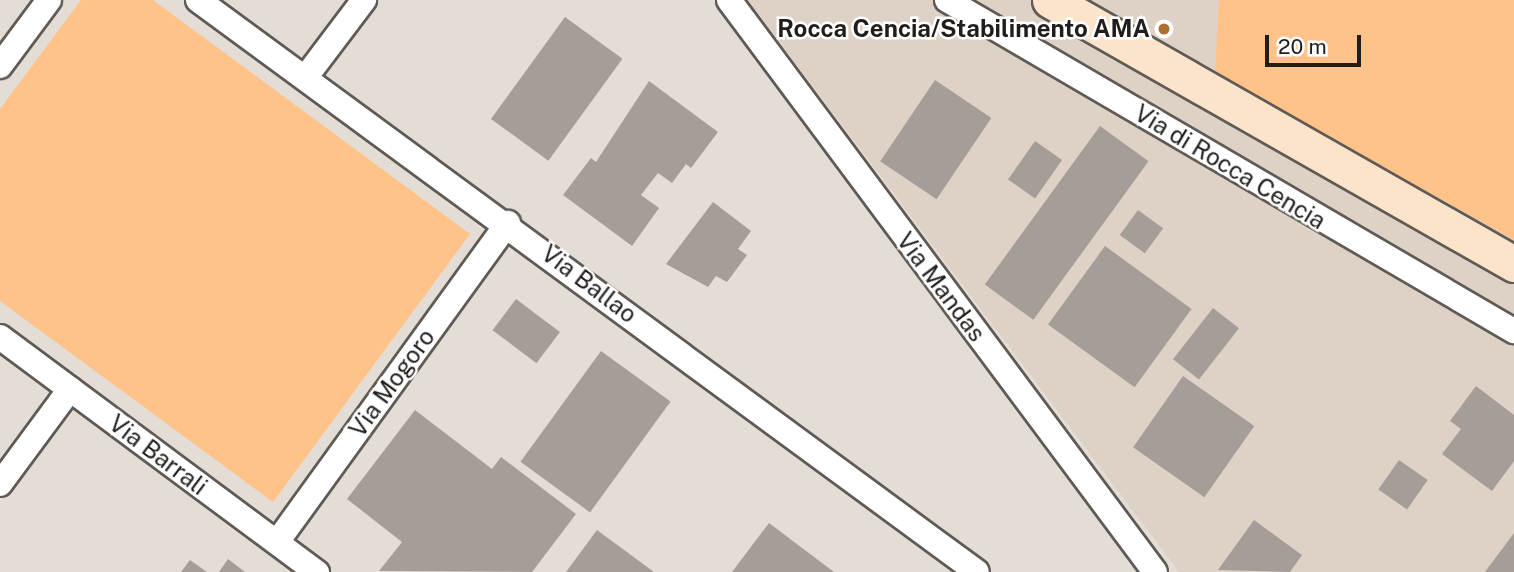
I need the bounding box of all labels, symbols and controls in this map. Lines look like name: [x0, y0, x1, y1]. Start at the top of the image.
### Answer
place label: Rocca Cencia/Stabilimento AMA: [777, 15, 1150, 43]
marker: Rocca Cencia/Stabilimento AMA: [1156, 21, 1172, 37]
scale bar: [1269, 21, 1365, 65]
text: 20 m: [1278, 34, 1327, 59]
street label: Via di Rocca Cencia: [1129, 99, 1331, 235]
street label: Via Mandas: [891, 227, 991, 347]
street label: Via Ballao: [536, 239, 642, 329]
street label: Via Mogoro: [343, 323, 441, 443]
street label: Via Barrali: [103, 409, 213, 501]

